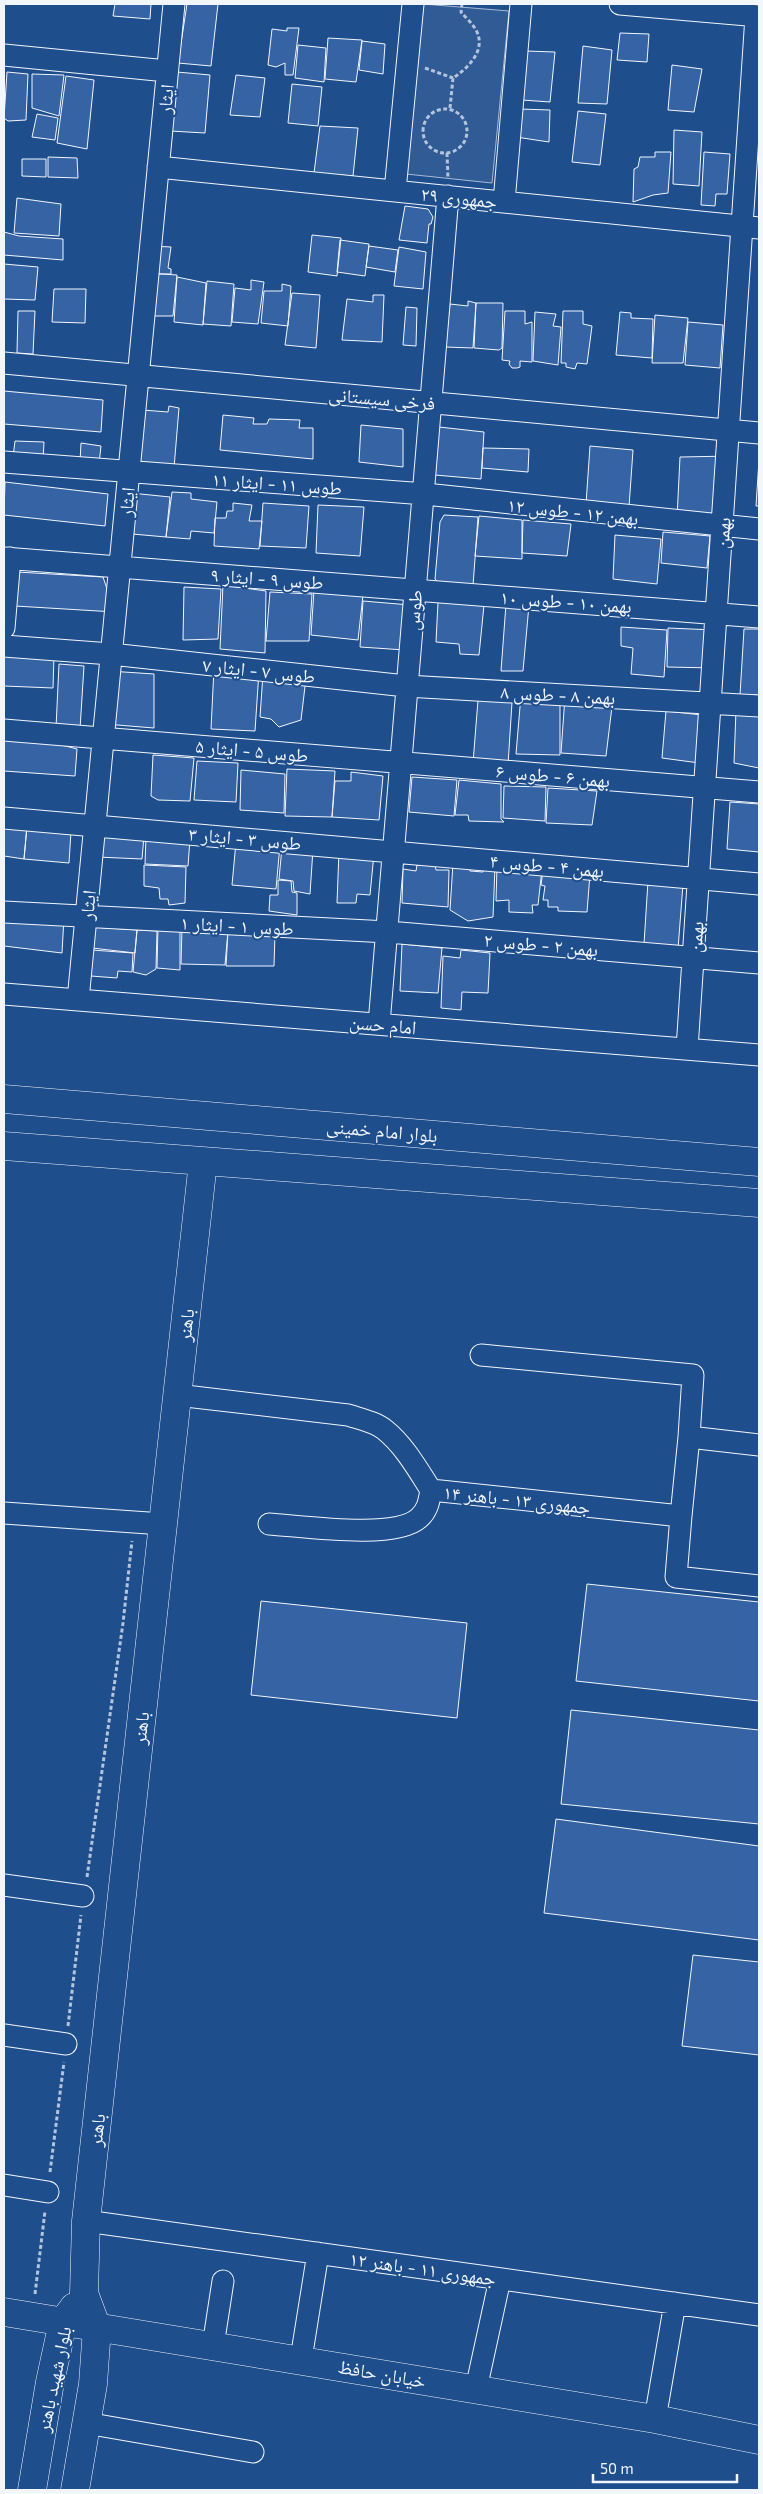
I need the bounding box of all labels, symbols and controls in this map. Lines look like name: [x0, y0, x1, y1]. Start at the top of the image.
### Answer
street label: ایثار: [152, 83, 179, 116]
street label: جمهوری ۲۹: [420, 182, 498, 213]
street label: فرخی سیستانی: [328, 382, 436, 415]
street label: طوس ۱۱ - ایثار ۱۱: [211, 467, 343, 500]
street label: ایثار: [113, 486, 140, 519]
street label: بهمن ۱۲ - طوس ۱۲: [506, 493, 640, 530]
street label: بهمن: [709, 517, 736, 550]
street label: طوس ۹ - ایثار ۹: [210, 563, 324, 594]
street label: بهمن ۱۰ - طوس ۱۰: [499, 585, 633, 618]
street label: طوس: [400, 589, 427, 631]
street label: طوس ۷ - ایثار ۷: [201, 653, 317, 688]
street label: بهمن ۸ - طوس ۸: [500, 680, 616, 709]
street label: طوس ۵ - ایثار ۵: [195, 734, 309, 767]
street label: بهمن ۶ - طوس ۶: [495, 759, 611, 792]
street label: طوس ۳ - ایثار ۳: [188, 822, 302, 855]
street label: بهمن ۴ - طوس ۴: [489, 849, 605, 882]
street label: ایثار: [74, 889, 101, 922]
street label: طوس ۱ - ایثار ۱: [180, 911, 294, 940]
street label: بهمن: [682, 921, 709, 954]
street label: بهمن ۲ - طوس ۲: [483, 928, 599, 961]
street label: امام حسن: [348, 1010, 418, 1041]
street label: بلوار امام خمینی: [325, 1114, 439, 1149]
street label: باهنر: [172, 1307, 199, 1344]
street label: جمهوری ۱۳ - باهنر ۱۴: [442, 1480, 592, 1519]
street label: باهنر: [127, 1710, 154, 1747]
street label: باهنر: [83, 2112, 110, 2149]
street label: جمهوری ۱۱ - باهنر ۱۲: [348, 2246, 498, 2291]
street label: بلوار شهید باهنر: [30, 2324, 76, 2435]
street label: خیابان حافظ: [336, 2354, 428, 2393]
scale bar: [593, 2452, 737, 2484]
text: 50 m: [600, 2459, 634, 2477]

